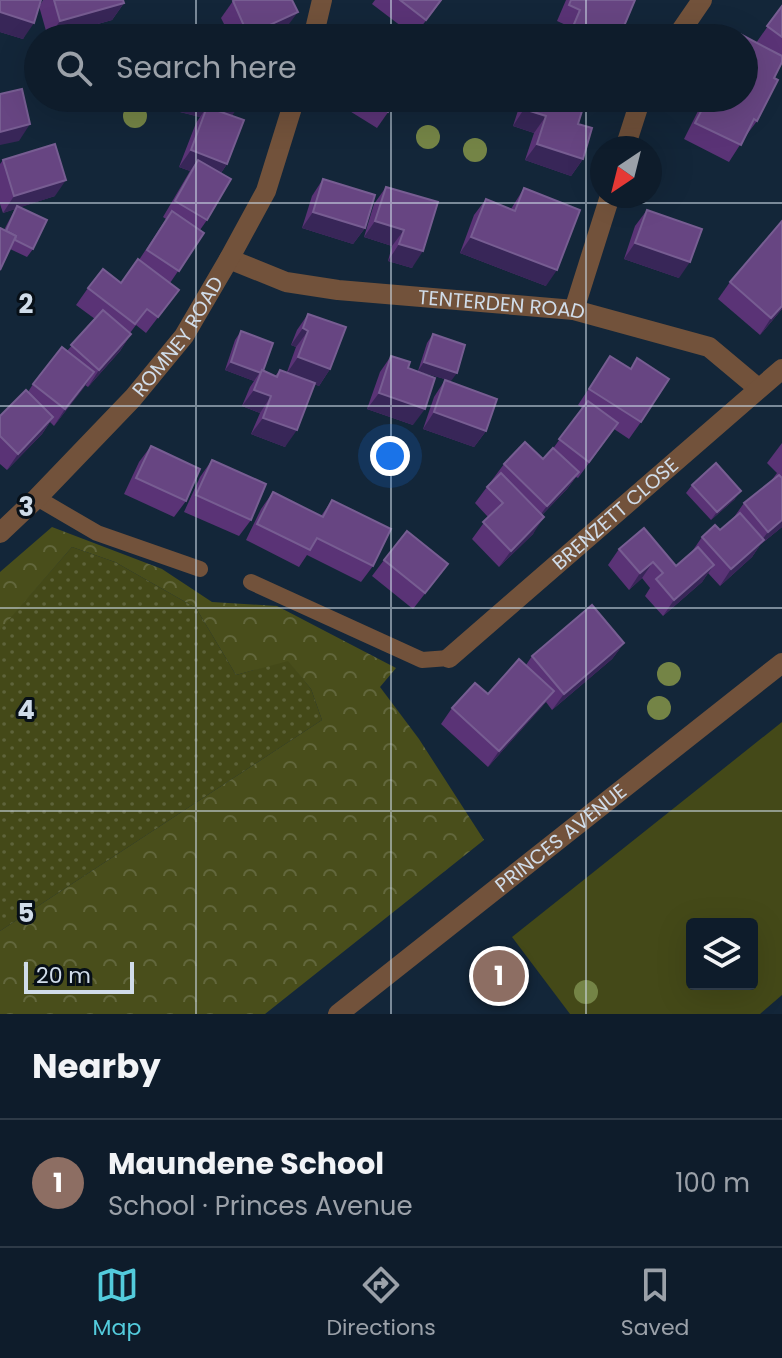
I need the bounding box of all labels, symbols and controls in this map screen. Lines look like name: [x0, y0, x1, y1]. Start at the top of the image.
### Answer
search box: [24, 24, 758, 112]
icon: search: [52, 46, 96, 90]
text: Search here: [116, 46, 297, 89]
north arrow: [590, 136, 662, 208]
street label: ROMNEY ROAD: [126, 271, 230, 403]
street label: TENTERDEN ROAD: [417, 283, 588, 326]
text: 2: [19, 286, 34, 322]
your location: [370, 436, 410, 476]
street label: BRENZETT CLOSE: [546, 451, 684, 576]
text: 3: [18, 489, 34, 525]
text: 4: [17, 692, 35, 728]
street label: PRINCES AVENUE: [489, 777, 632, 899]
text: 5: [18, 895, 34, 931]
map controls: [686, 918, 758, 990]
button: layers: [686, 918, 758, 990]
pin: 1: [473, 946, 525, 1006]
scale bar: [24, 958, 134, 994]
text: 20 m: [36, 960, 91, 991]
text: Nearby: [32, 1042, 161, 1090]
text: Maundene School: [108, 1142, 384, 1185]
text: 1: [53, 1165, 63, 1201]
text: 100 m: [675, 1165, 750, 1201]
text: School · Princes Avenue: [108, 1188, 413, 1224]
tab: Map: [93, 1263, 141, 1344]
tab: Directions: [326, 1263, 436, 1344]
tab: Saved: [621, 1263, 689, 1344]

